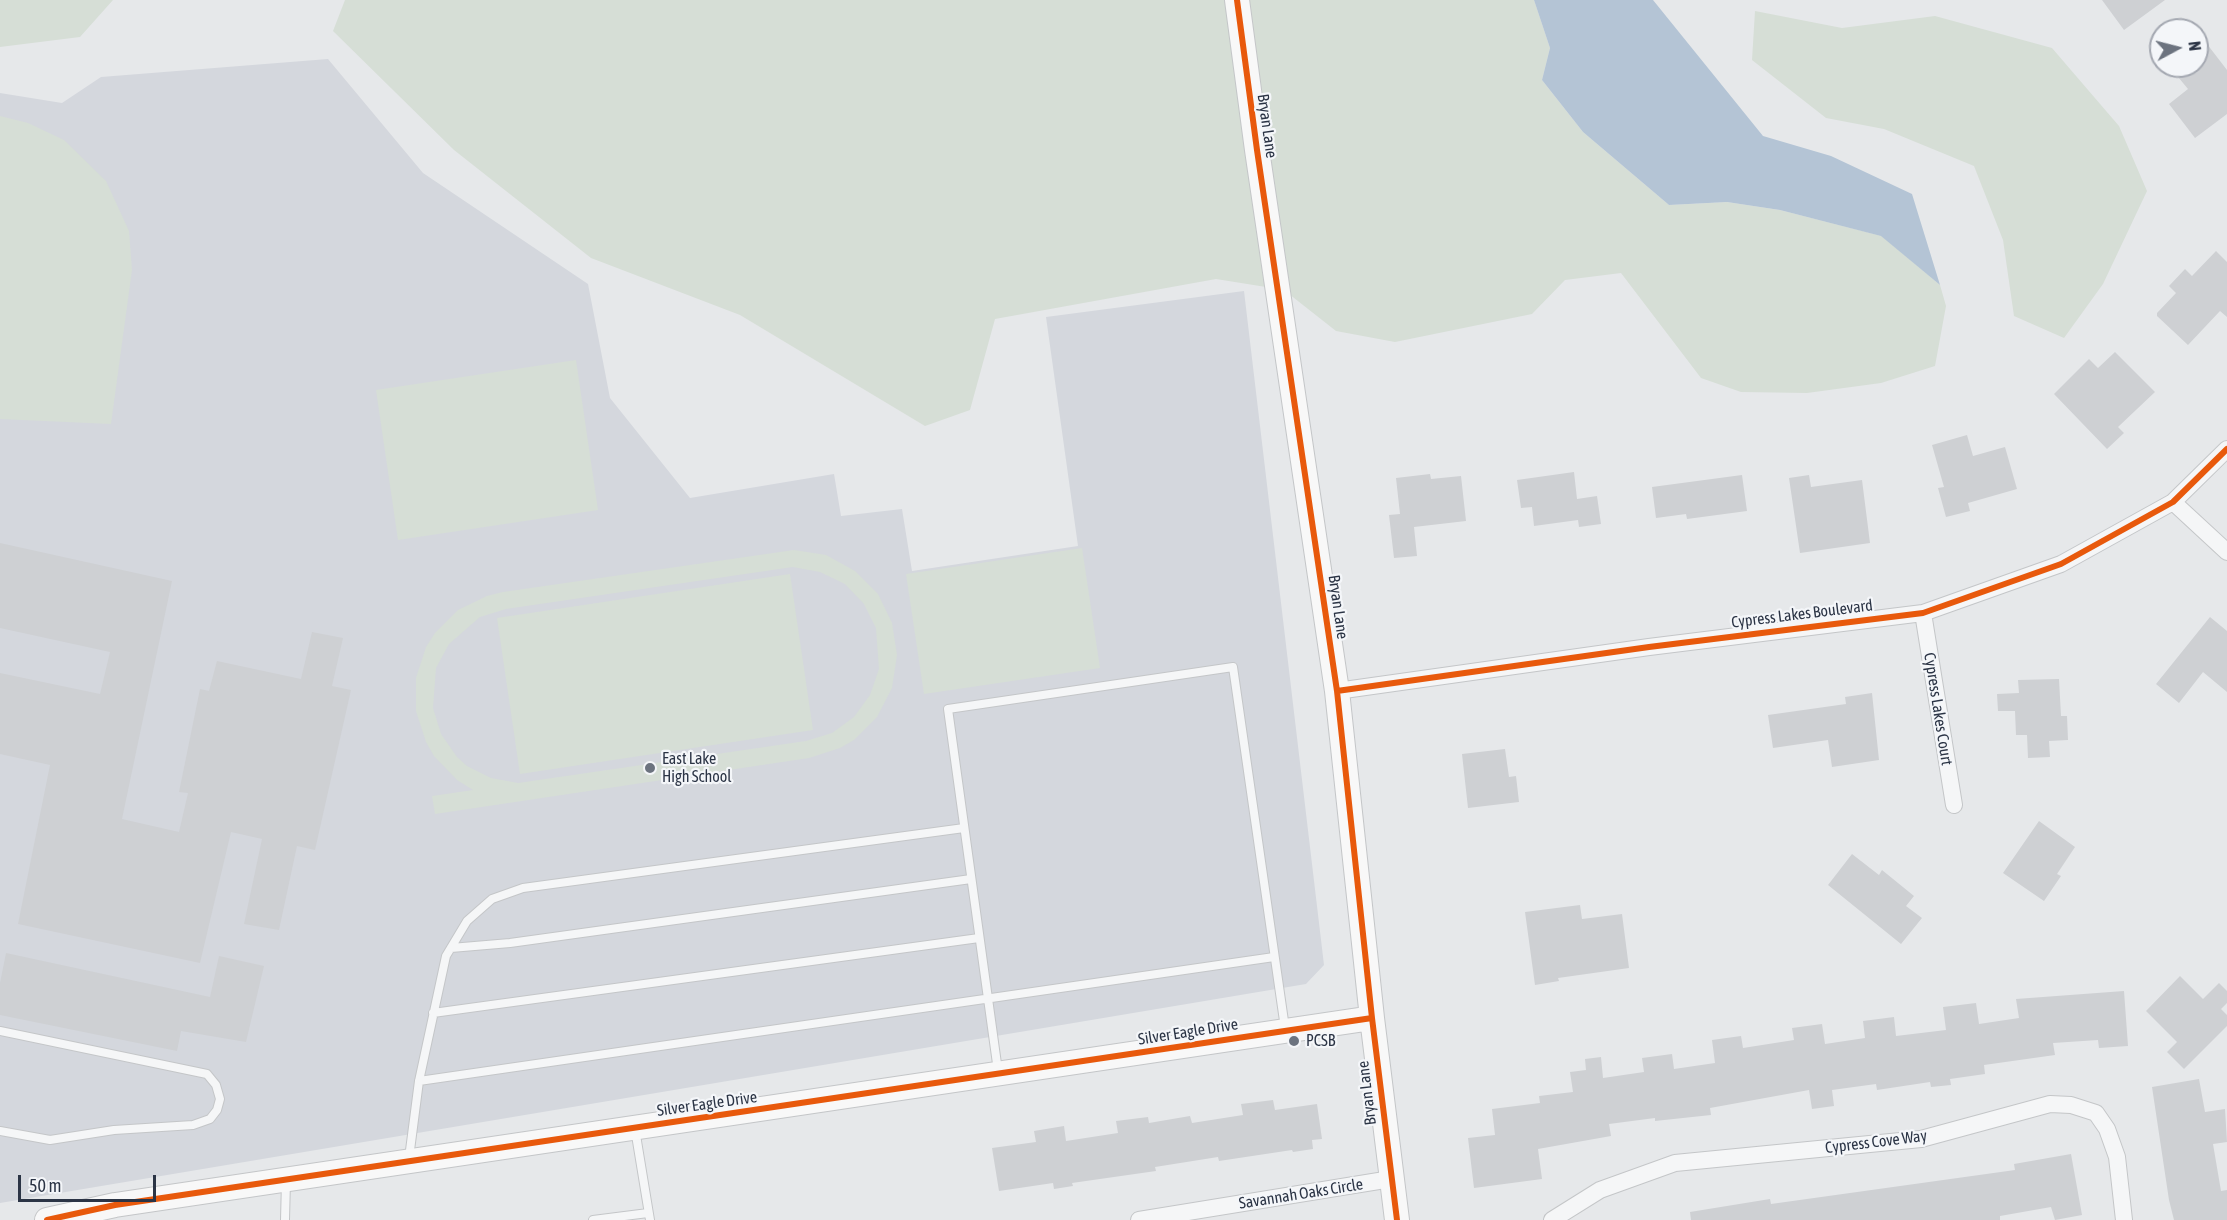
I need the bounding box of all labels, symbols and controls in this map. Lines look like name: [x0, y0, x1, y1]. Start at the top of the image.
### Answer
north arrow: [2149, 18, 2209, 78]
text: N: [2185, 40, 2204, 52]
street label: Bryan Lane: [1253, 93, 1281, 159]
street label: Bryan Lane: [1324, 574, 1352, 640]
street label: Cypress Lakes Boulevard: [1730, 596, 1874, 632]
street label: Cypress Lakes Court: [1920, 651, 1956, 767]
place label: East Lake High School: [662, 749, 731, 787]
marker: East Lake High School: [643, 761, 657, 775]
street label: Silver Eagle Drive: [1137, 1015, 1239, 1049]
place label: PCSB: [1306, 1031, 1335, 1051]
marker: PCSB: [1287, 1034, 1301, 1048]
street label: Bryan Lane: [1354, 1060, 1380, 1126]
street label: Silver Eagle Drive: [656, 1087, 758, 1121]
street label: Cypress Cove Way: [1824, 1126, 1928, 1158]
scale bar: [21, 1163, 159, 1201]
text: 50 m: [29, 1175, 61, 1196]
street label: Savannah Oaks Circle: [1238, 1175, 1364, 1213]

